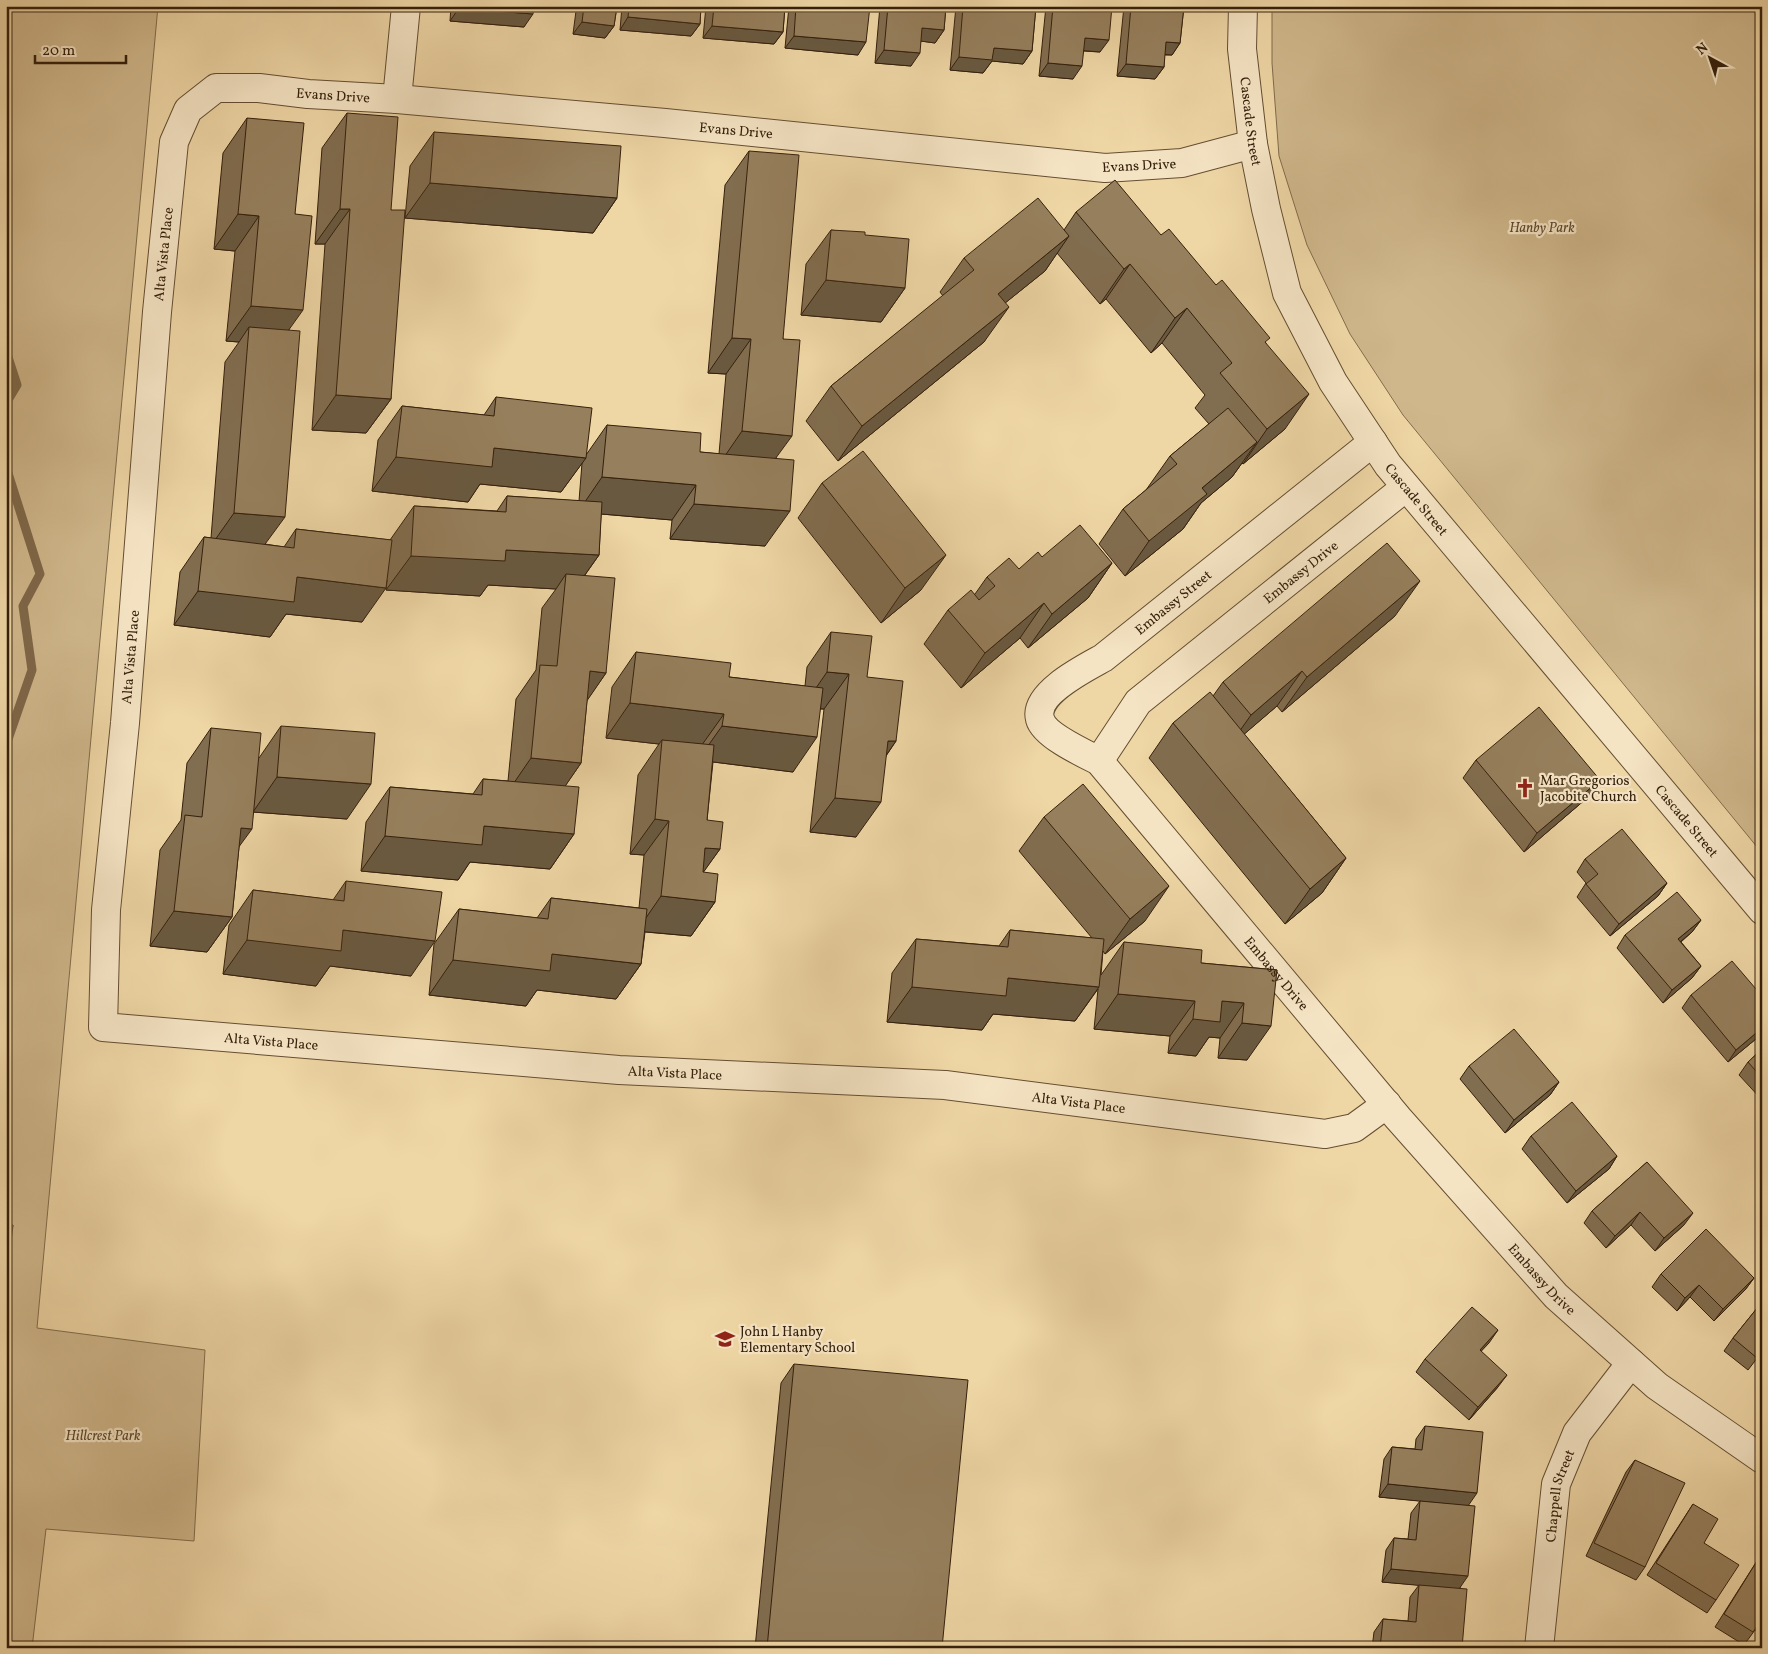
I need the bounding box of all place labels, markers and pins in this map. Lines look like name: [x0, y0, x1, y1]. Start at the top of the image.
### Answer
place label: Mar Gregorios Jacobite Church: [1540, 772, 1637, 807]
church icon: Mar Gregorios Jacobite Church: [1514, 777, 1536, 799]
place label: John L Hanby Elementary School: [740, 1323, 855, 1358]
school or university icon: John L Hanby Elementary School: [714, 1328, 736, 1350]

